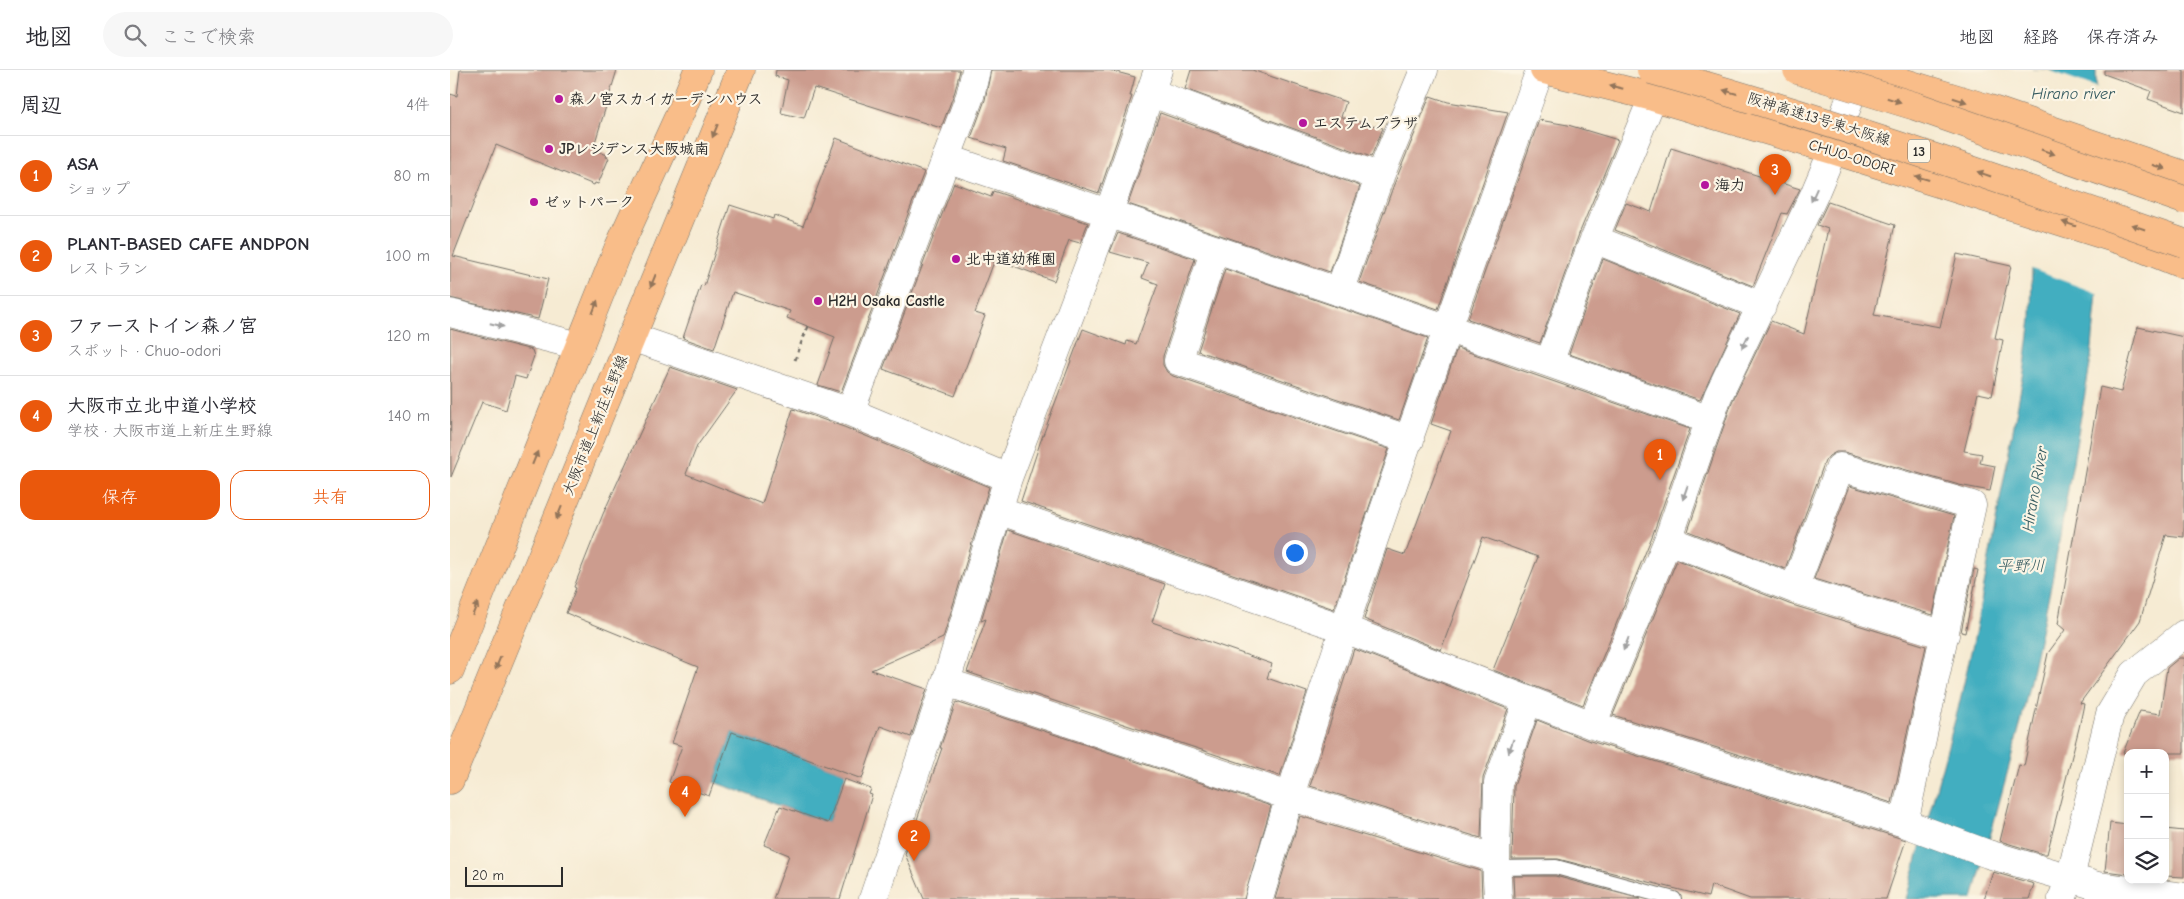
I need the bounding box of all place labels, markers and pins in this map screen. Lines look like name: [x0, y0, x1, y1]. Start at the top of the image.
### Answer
place label: 森ノ宮スカイガーデンハウス: [569, 90, 763, 108]
marker: 森ノ宮スカイガーデンハウス: [553, 93, 565, 105]
place label: エステムプラザ: [1313, 114, 1418, 132]
marker: エステムプラザ: [1297, 117, 1309, 129]
place label: JPレジデンス大阪城南: [559, 140, 709, 158]
marker: JPレジデンス大阪城南: [543, 143, 555, 155]
pin: 3: [1759, 154, 1791, 195]
place label: 海力: [1715, 176, 1745, 194]
marker: 海力: [1699, 179, 1711, 191]
place label: ゼットパーク: [544, 193, 634, 211]
marker: ゼットパーク: [528, 196, 540, 208]
place label: 北中道幼稚園: [966, 250, 1056, 268]
marker: 北中道幼稚園: [950, 253, 962, 265]
place label: H2H Osaka Castle: [828, 292, 945, 310]
marker: H2H Osaka Castle: [812, 295, 824, 307]
pin: 1: [1644, 439, 1676, 480]
pin: 4: [669, 776, 701, 817]
pin: 2: [898, 820, 930, 861]

